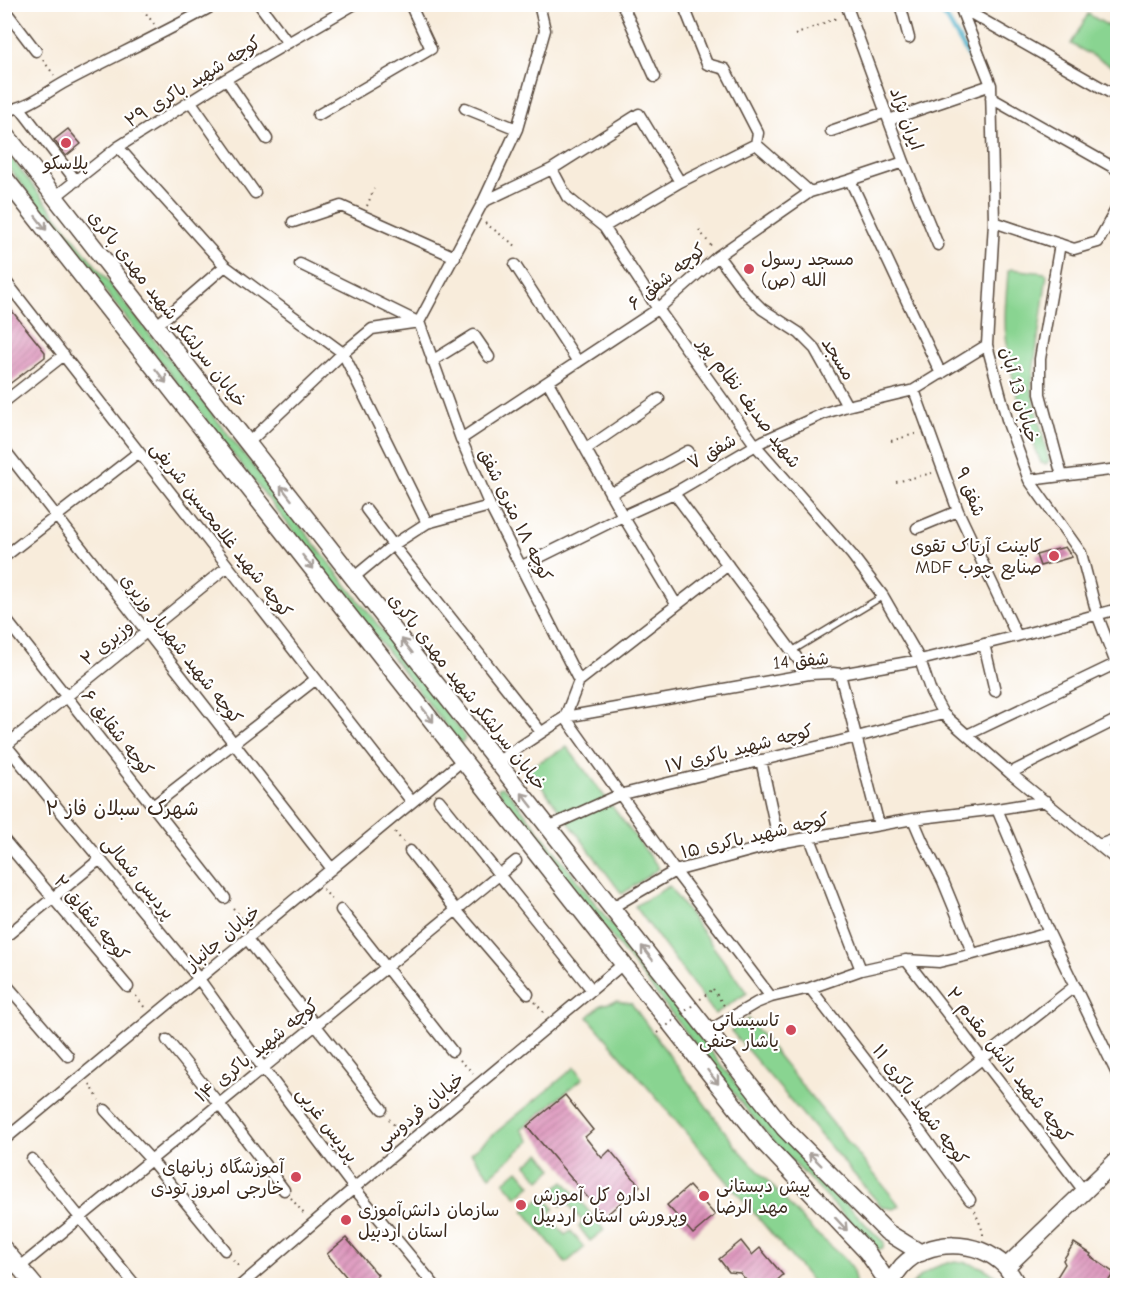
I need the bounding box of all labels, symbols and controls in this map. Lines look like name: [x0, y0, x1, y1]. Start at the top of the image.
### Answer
street label: کوچه شهید باکری ۲۹: [121, 32, 265, 133]
street label: ایران نژاد: [885, 85, 927, 153]
marker: پلاسکو: [59, 136, 73, 150]
place label: پلاسکو: [42, 153, 88, 175]
street label: خیابان سرلشکر شهید مهدی باکری: [84, 206, 250, 412]
one-way arrow: [34, 214, 47, 230]
street label: کوچه شفق ۶: [624, 239, 711, 315]
place label: مسجد رسول الله (ص): [761, 249, 854, 291]
marker: مسجد رسول الله (ص): [742, 262, 756, 276]
street label: شهید صدیف نظام پور: [689, 332, 805, 474]
street label: مسجد: [817, 334, 859, 384]
street label: خیابان 13 آبان: [995, 345, 1043, 445]
one-way arrow: [155, 368, 168, 384]
street label: شفق ۷: [684, 430, 740, 474]
street label: کوچه شهید غلامحسین شریفی: [145, 438, 296, 623]
street label: کوچه ۱۸ متری شفق: [473, 445, 556, 586]
street label: شفق ۹: [951, 464, 989, 520]
one-way arrow: [280, 485, 293, 501]
place label: کابینت آرتاک تقوی MDF صنایع چوب: [911, 536, 1042, 580]
marker: کابینت آرتاک تقوی MDF صنایع چوب: [1047, 549, 1061, 563]
one-way arrow: [301, 554, 314, 570]
street label: کوچه شهید شهریار وزیری: [115, 570, 246, 729]
street label: خیابان سرلشکر شهید مهدی باکری: [384, 589, 550, 795]
street label: وزیری ۲: [77, 616, 137, 670]
one-way arrow: [400, 639, 413, 655]
street label: شفق 14: [772, 648, 830, 674]
street label: کوچه شقایق ۶: [76, 686, 157, 781]
one-way arrow: [422, 707, 435, 723]
street label: کوچه شهید باکری ۱۷: [663, 720, 816, 779]
one-way arrow: [520, 792, 533, 808]
district label: شهرک سبلان فاز ۲: [45, 797, 199, 820]
street label: کوچه شهید باکری ۱۵: [679, 809, 832, 864]
street label: پردیس شمالی: [97, 833, 178, 924]
street label: کوچه شقایق ۲: [48, 871, 133, 966]
street label: خیابان جانباز: [180, 901, 264, 976]
one-way arrow: [641, 946, 654, 962]
street label: کوچه شهید دانش مقدم ۲: [939, 983, 1076, 1149]
street label: کوچه شهید باکری ۱۴: [191, 995, 324, 1108]
place label: تاسیساتی یاشار حنفی: [699, 1010, 780, 1052]
marker: تاسیساتی یاشار حنفی: [784, 1023, 798, 1037]
street label: کوچه شهید باکری ۱۱: [867, 1041, 972, 1170]
street label: خیابان فردوسی: [372, 1068, 468, 1154]
one-way arrow: [706, 1069, 719, 1085]
street label: پردیس غربی: [291, 1083, 362, 1167]
one-way arrow: [807, 1152, 822, 1167]
place label: آموزشگاه زبانهای خارجی امروز تودی: [151, 1157, 286, 1199]
marker: آموزشگاه زبانهای خارجی امروز تودی: [289, 1170, 303, 1184]
place label: پیش دبستانی مهد الرضا: [716, 1176, 810, 1218]
place label: اداره کل آموزش وپرورش استان اردبیل: [533, 1185, 688, 1228]
marker: پیش دبستانی مهد الرضا: [697, 1189, 711, 1203]
marker: اداره کل آموزش وپرورش استان اردبیل: [514, 1198, 528, 1212]
place label: سازمان دانش‌آموزی استان اردبیل: [358, 1200, 499, 1242]
marker: سازمان دانش‌آموزی استان اردبیل: [339, 1213, 353, 1227]
one-way arrow: [833, 1217, 848, 1232]

